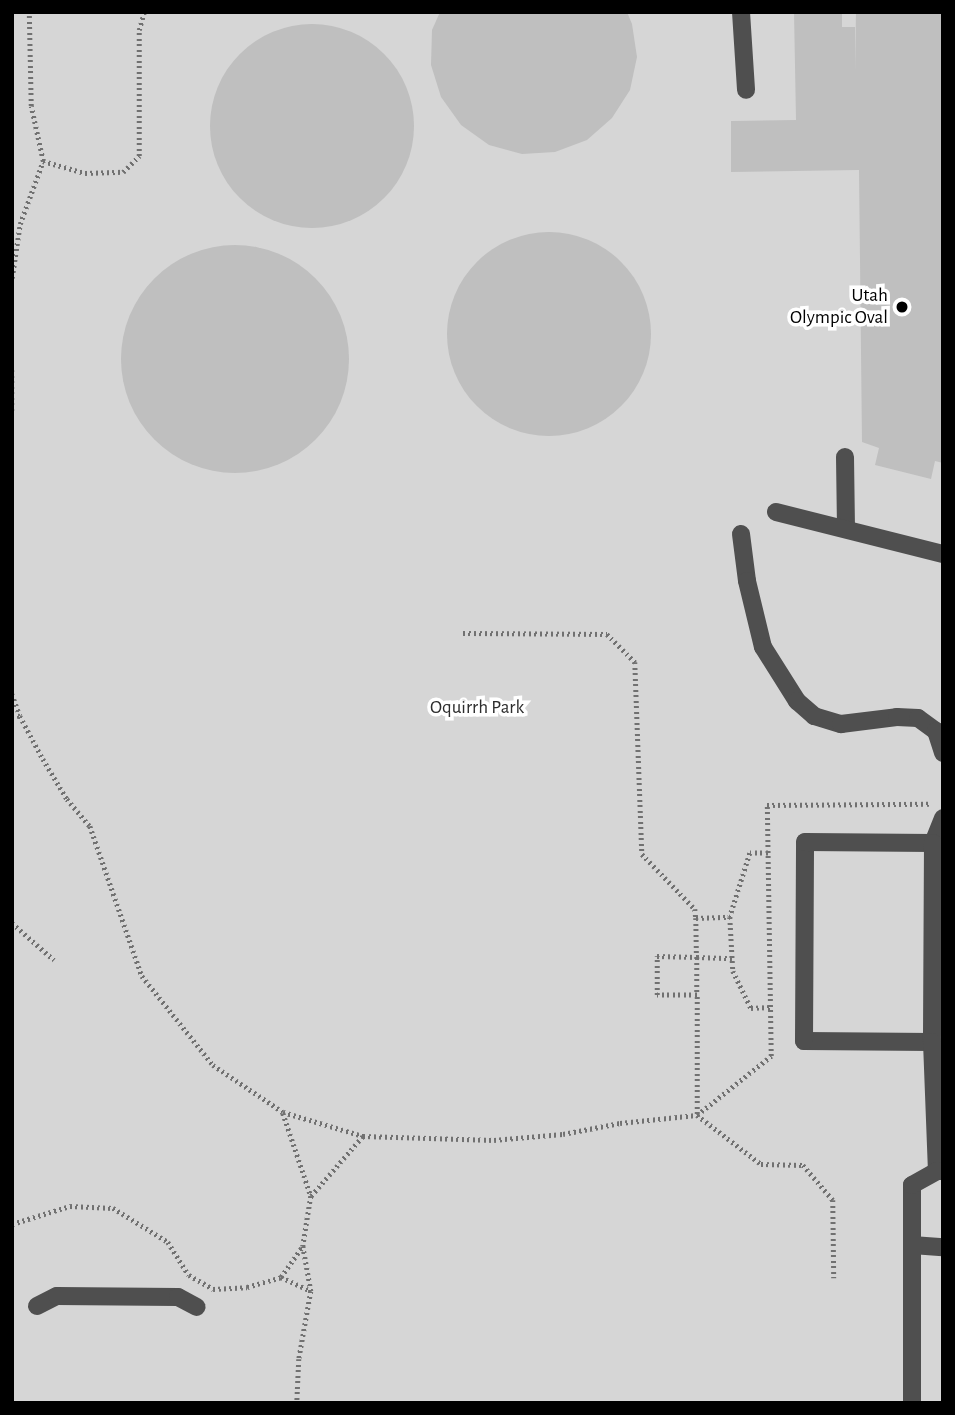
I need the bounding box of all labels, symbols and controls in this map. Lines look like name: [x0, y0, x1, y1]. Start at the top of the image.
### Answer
place label: Utah Olympic Oval: [790, 285, 888, 329]
marker: Utah Olympic Oval: [894, 299, 910, 315]
park label: Oquirrh Park: [430, 697, 524, 719]

